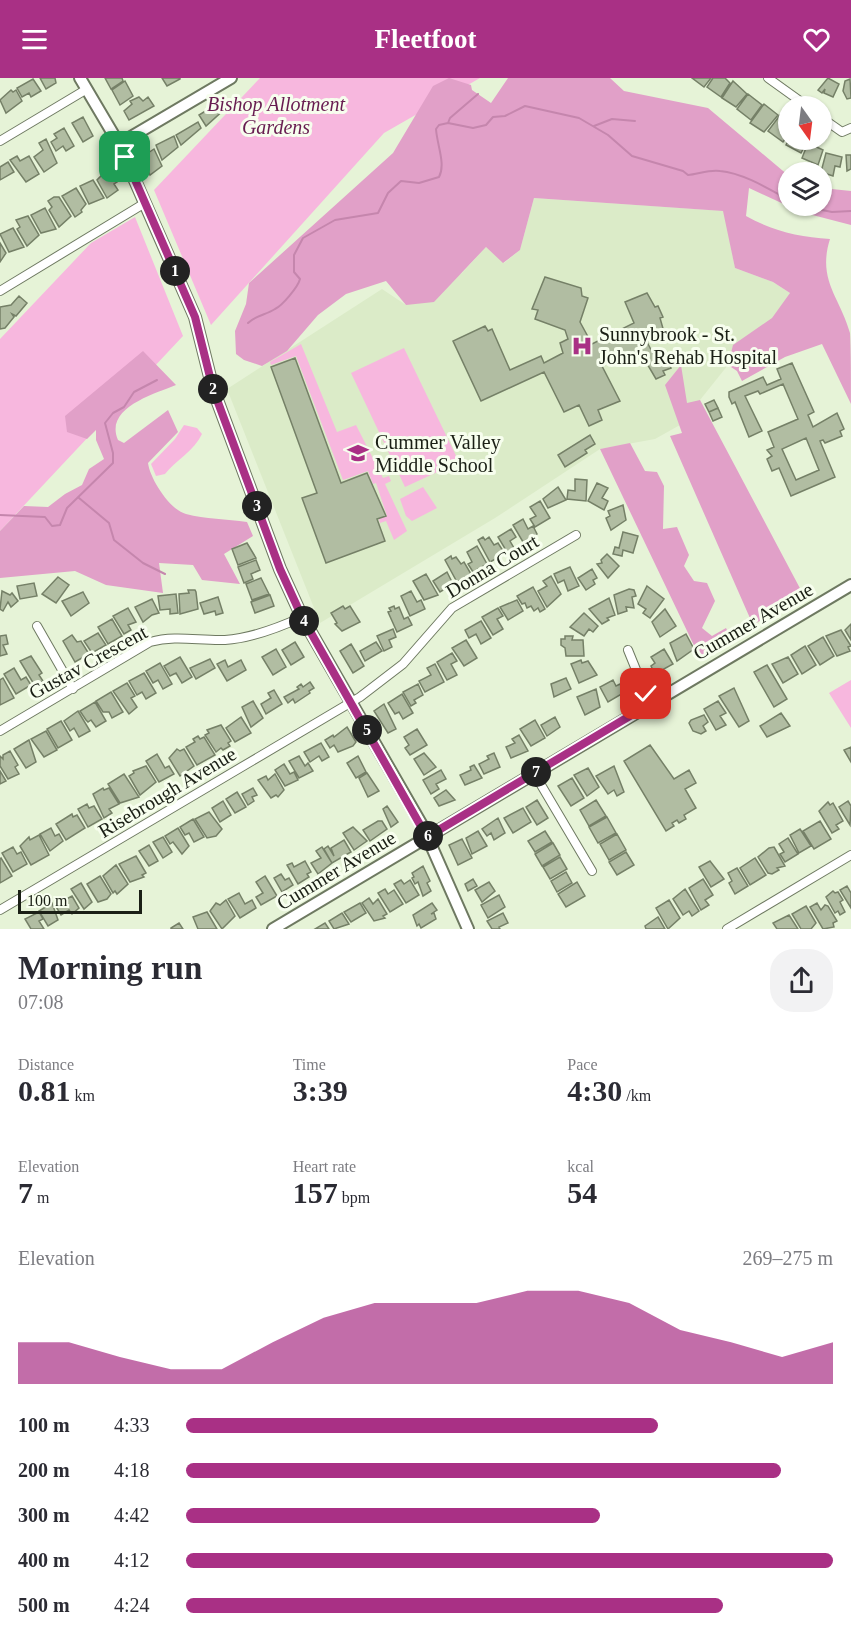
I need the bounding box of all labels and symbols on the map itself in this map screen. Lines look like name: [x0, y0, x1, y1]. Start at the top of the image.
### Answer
park label: Bishop Allotment Gardens: [207, 93, 345, 138]
north arrow: [778, 96, 832, 150]
pin: [99, 131, 150, 182]
pin: 1: [160, 256, 190, 286]
place label: Sunnybrook - St. John's Rehab Hospital: [599, 323, 777, 369]
hospital icon: Sunnybrook - St. John's Rehab Hospital: [570, 334, 594, 358]
pin: 2: [198, 374, 228, 404]
place label: Cummer Valley Middle School: [375, 431, 501, 476]
school or university icon: Cummer Valley Middle School: [346, 441, 370, 465]
pin: 3: [242, 491, 272, 521]
street label: Donna Court: [442, 530, 543, 602]
street label: Cummer Avenue: [689, 578, 817, 664]
pin: 4: [289, 606, 319, 636]
street label: Gustav Crescent: [25, 620, 151, 704]
pin: [620, 668, 671, 719]
pin: 5: [352, 715, 382, 745]
street label: Risebrough Avenue: [94, 742, 240, 843]
pin: 7: [521, 757, 551, 787]
pin: 6: [413, 821, 443, 851]
street label: Cummer Avenue: [273, 826, 399, 914]
scale bar: [18, 887, 142, 914]

